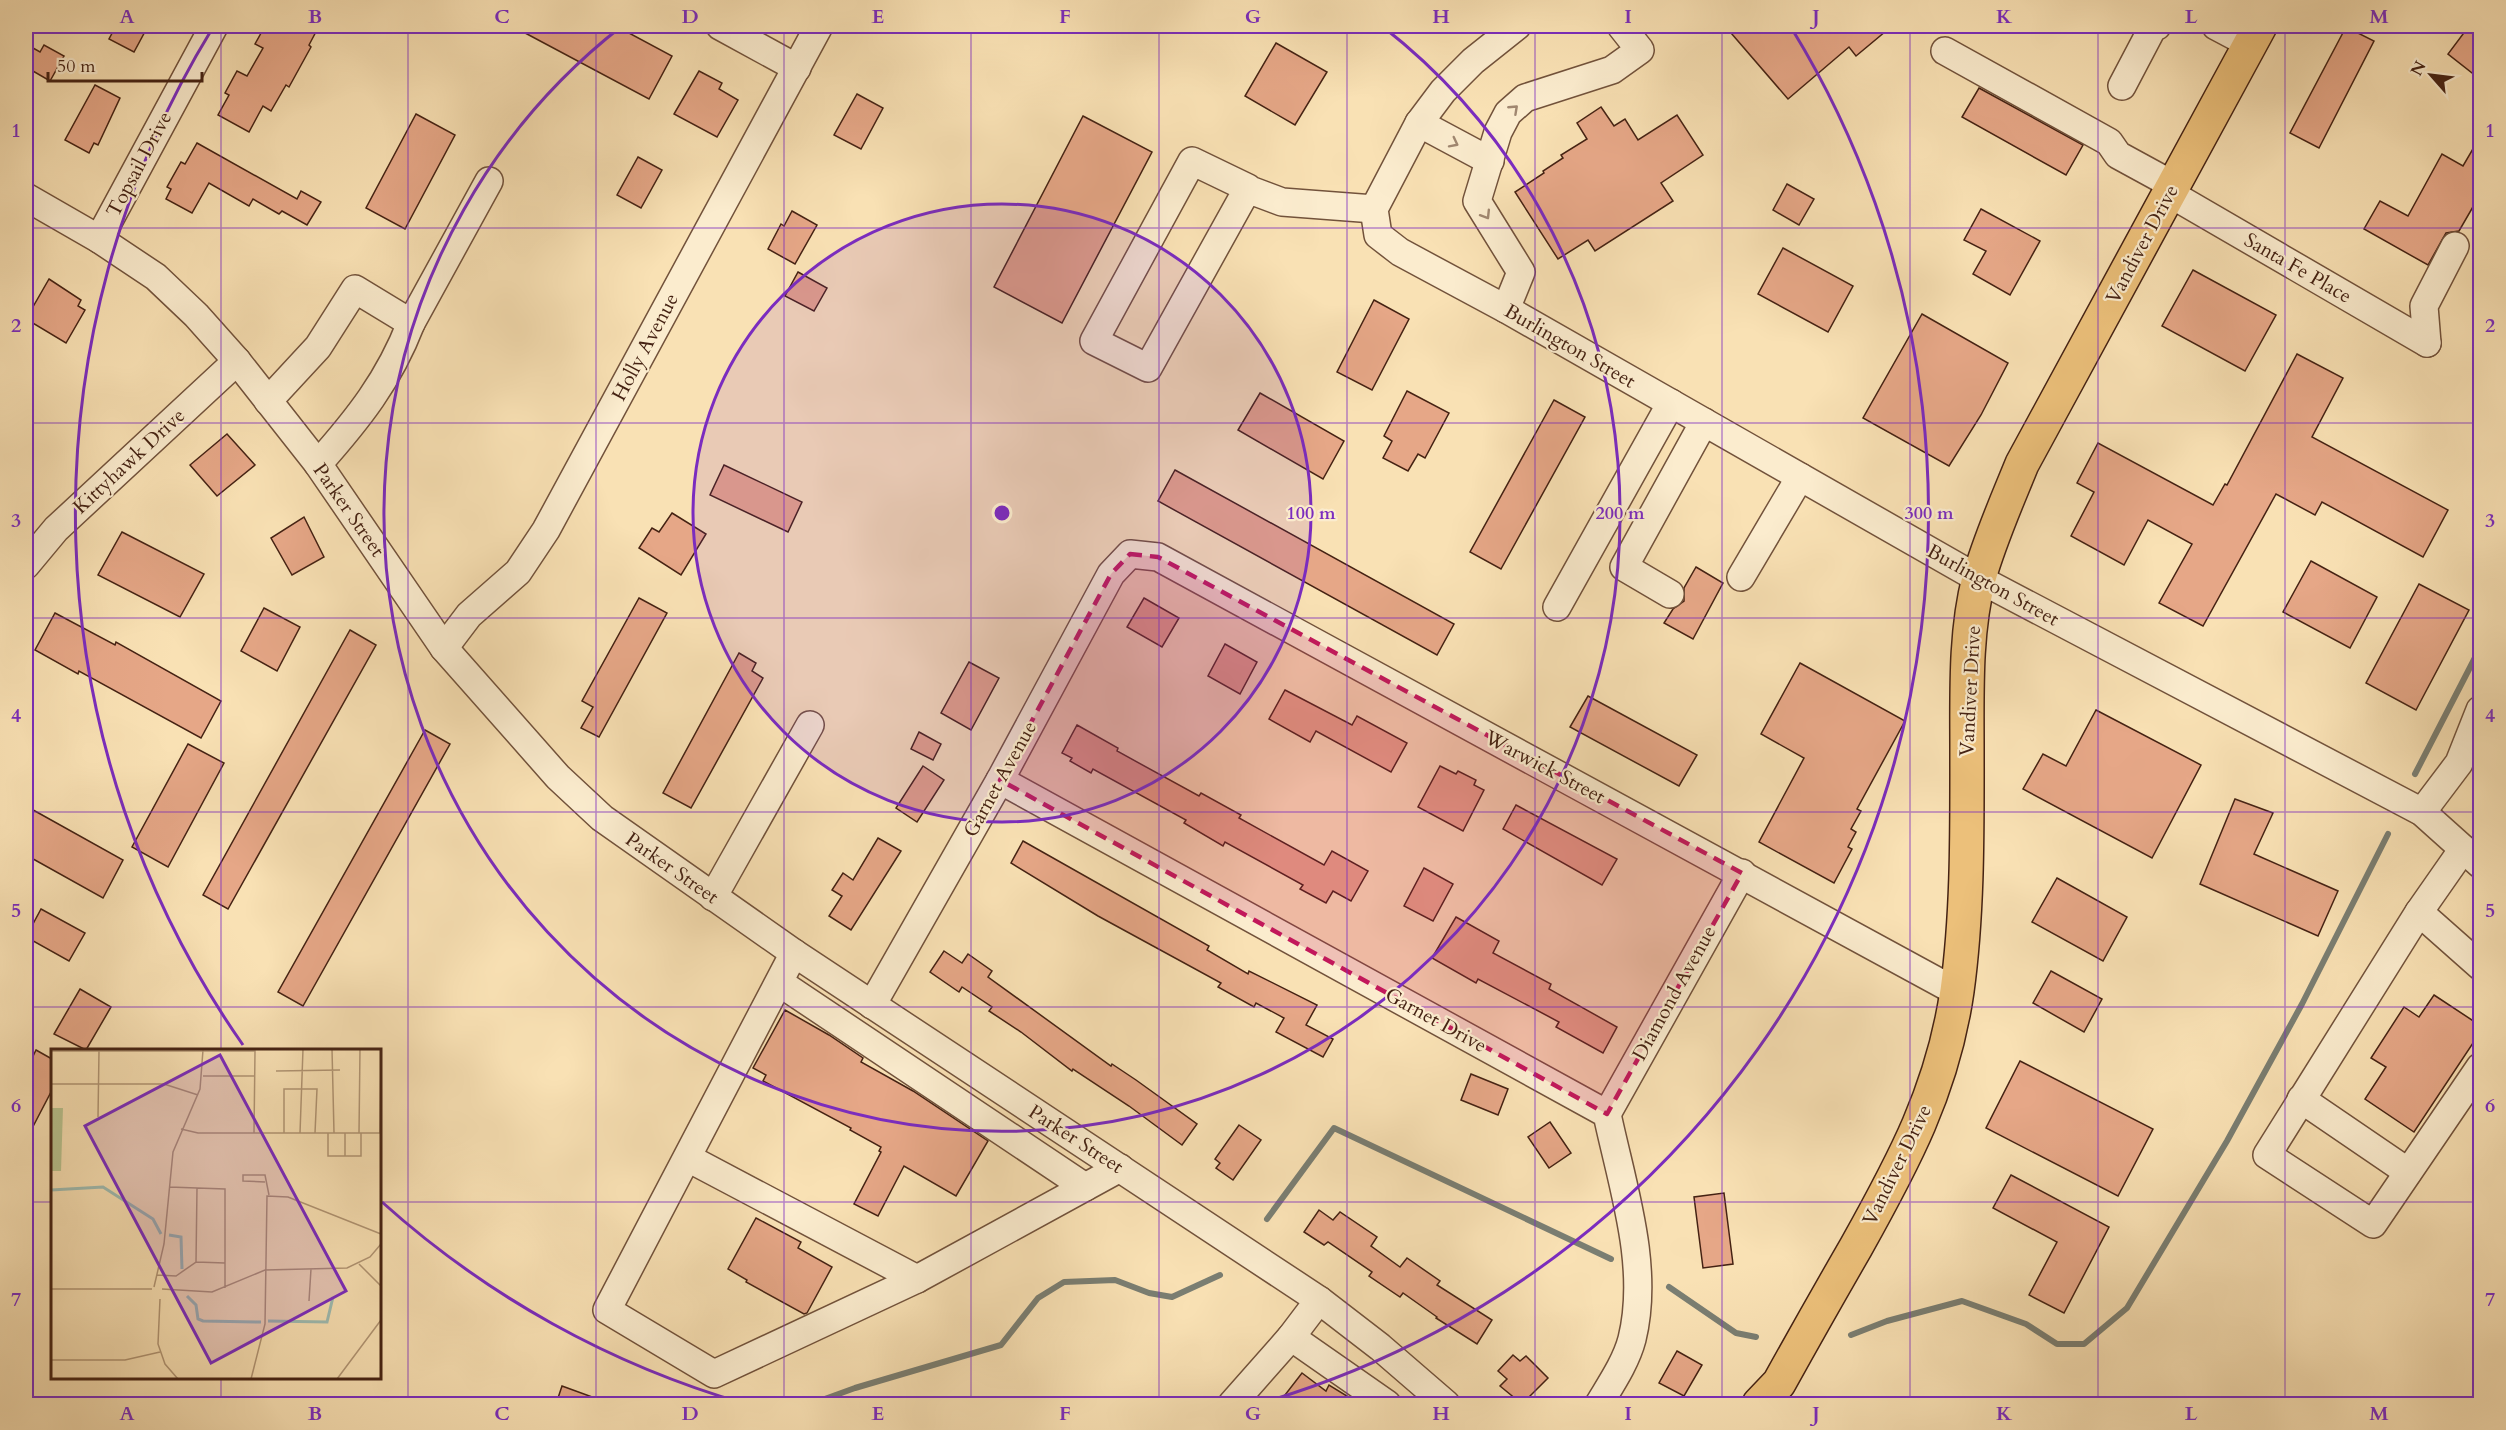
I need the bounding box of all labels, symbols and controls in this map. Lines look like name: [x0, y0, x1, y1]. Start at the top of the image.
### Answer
text: A: [119, 3, 135, 30]
text: B: [308, 3, 322, 30]
text: C: [494, 3, 510, 30]
text: D: [681, 3, 699, 30]
text: E: [872, 3, 884, 30]
text: F: [1059, 3, 1071, 30]
text: G: [1245, 3, 1261, 30]
text: H: [1432, 3, 1450, 30]
text: I: [1624, 3, 1632, 30]
text: J: [1809, 3, 1820, 30]
text: K: [1996, 3, 2013, 30]
text: L: [2185, 3, 2198, 30]
text: M: [2369, 3, 2389, 30]
scale bar: [48, 45, 202, 83]
north arrow: [2401, 45, 2461, 105]
text: 50 m: [57, 54, 96, 79]
text: N: [2406, 57, 2432, 80]
one-way arrow: [1506, 105, 1517, 116]
street label: Topsail Drive: [100, 106, 178, 222]
text: 1: [11, 117, 21, 144]
text: 1: [2485, 117, 2495, 144]
one-way arrow: [1448, 135, 1459, 147]
street label: Vandiver Drive: [2099, 180, 2185, 308]
one-way arrow: [1478, 209, 1490, 219]
street label: Santa Fe Place: [2239, 226, 2357, 310]
street label: Holly Avenue: [605, 288, 685, 406]
street label: Burlington Street: [1500, 298, 1641, 395]
text: 2: [11, 312, 21, 339]
text: 2: [2485, 312, 2495, 339]
street label: Kittyhawk Drive: [67, 402, 191, 520]
street label: Parker Street: [307, 458, 392, 563]
text: 100 m: [1286, 501, 1336, 526]
text: 200 m: [1595, 501, 1645, 526]
text: 300 m: [1904, 501, 1954, 526]
centre of rings: [992, 503, 1012, 523]
text: 3: [11, 507, 21, 534]
text: 3: [2485, 507, 2495, 534]
street label: Burlington Street: [1922, 538, 2064, 633]
street label: Vandiver Drive: [1953, 625, 1987, 757]
text: 4: [11, 702, 21, 729]
text: 4: [2485, 702, 2495, 729]
street label: Garnet Avenue: [957, 716, 1043, 842]
street label: Warwick Street: [1479, 723, 1611, 810]
street label: Parker Street: [620, 826, 725, 911]
text: 5: [11, 897, 21, 924]
text: 5: [2485, 897, 2495, 924]
street label: Diamond Avenue: [1626, 921, 1722, 1065]
street label: Garnet Drive: [1380, 981, 1492, 1059]
inset map: [51, 1049, 381, 1379]
text: 6: [11, 1092, 21, 1119]
text: 6: [2485, 1092, 2495, 1119]
street label: Parker Street: [1023, 1098, 1129, 1180]
street label: Vandiver Drive: [1856, 1100, 1938, 1230]
text: 7: [11, 1286, 21, 1313]
text: 7: [2485, 1286, 2495, 1313]
text: A: [119, 1400, 135, 1427]
text: B: [308, 1400, 322, 1427]
text: C: [494, 1400, 510, 1427]
text: D: [681, 1400, 699, 1427]
text: E: [872, 1400, 884, 1427]
text: F: [1059, 1400, 1071, 1427]
text: G: [1245, 1400, 1261, 1427]
text: H: [1432, 1400, 1450, 1427]
text: I: [1624, 1400, 1632, 1427]
text: J: [1809, 1400, 1820, 1427]
text: K: [1996, 1400, 2013, 1427]
text: L: [2185, 1400, 2198, 1427]
text: M: [2369, 1400, 2389, 1427]

